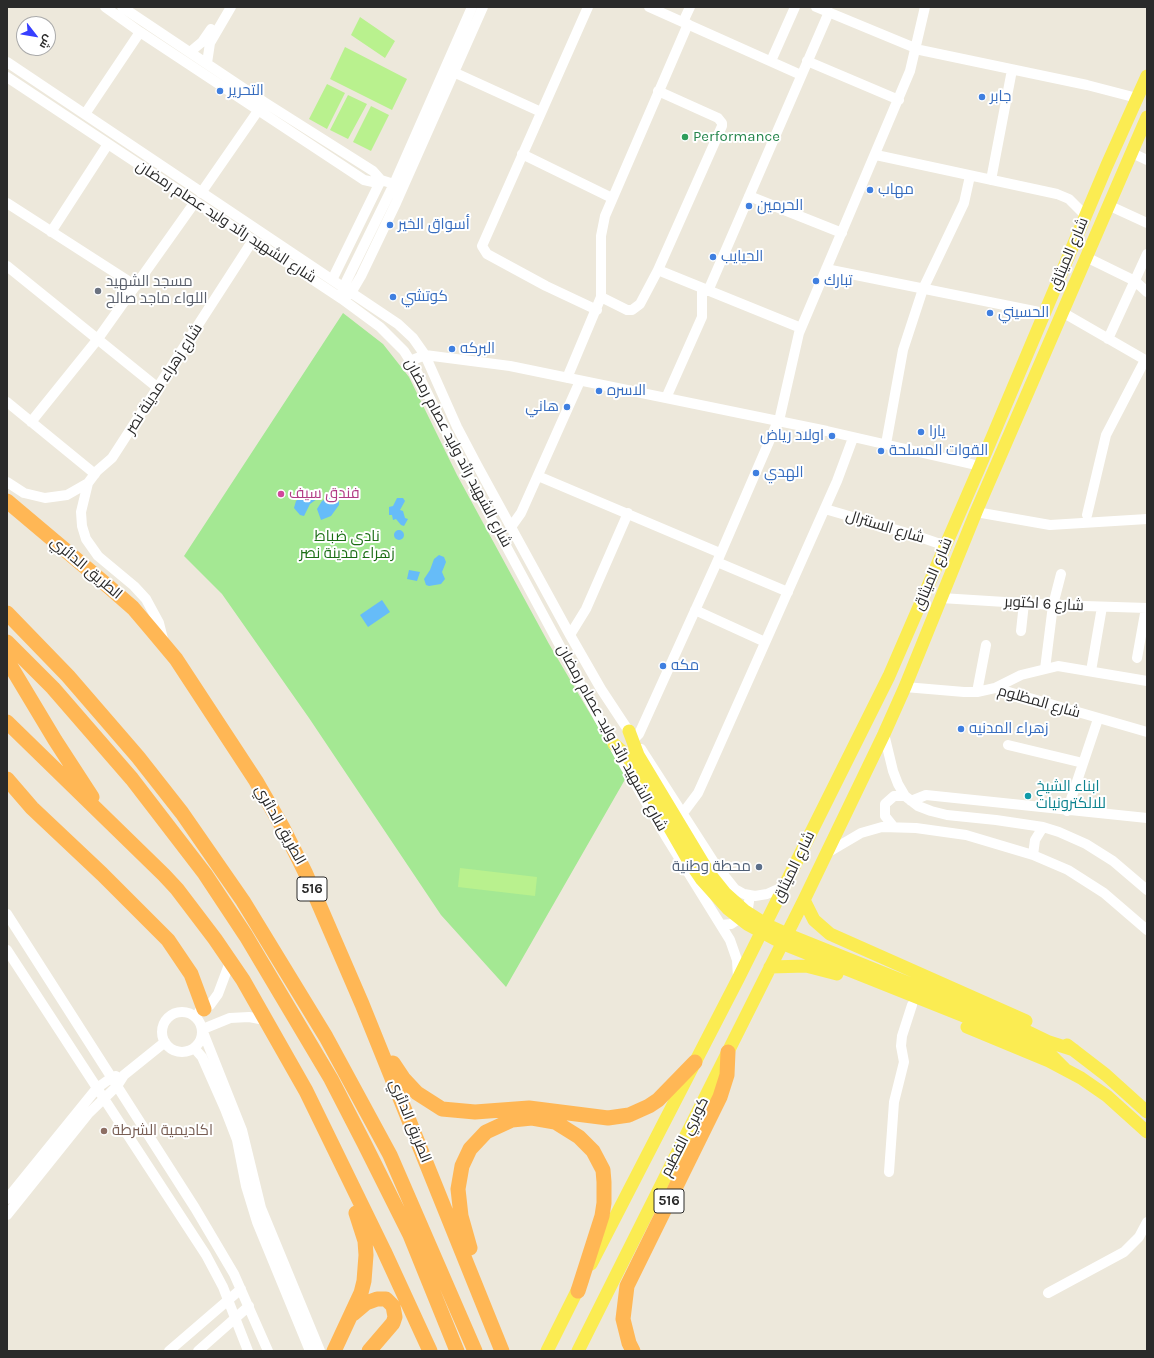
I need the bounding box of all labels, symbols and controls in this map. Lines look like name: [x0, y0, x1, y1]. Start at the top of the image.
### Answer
north arrow: [16, 16, 56, 56]
text: ش: [37, 33, 55, 51]
place label: التحرير: [228, 82, 264, 100]
marker: التحرير: [215, 86, 225, 96]
place label: جابر: [990, 88, 1011, 106]
marker: جابر: [977, 92, 987, 102]
place label: Performance: [693, 128, 780, 146]
marker: Performance: [680, 132, 690, 142]
street label: شارع الشهيد رائد وليد عصام رمضان: [133, 157, 319, 287]
place label: مهاب: [878, 181, 914, 199]
marker: مهاب: [865, 185, 875, 195]
place label: الحرمين: [757, 197, 803, 215]
marker: الحرمين: [744, 201, 754, 211]
street label: شارع الميثاق: [1046, 215, 1092, 293]
place label: أسواق الخير: [398, 216, 470, 234]
marker: أسواق الخير: [385, 220, 395, 230]
place label: الحيايب: [721, 248, 763, 266]
marker: الحيايب: [708, 252, 718, 262]
place label: تبارك: [824, 272, 853, 290]
place label: مسجد الشهيد اللواء ماجد صالح: [106, 273, 207, 308]
marker: تبارك: [811, 276, 821, 286]
marker: مسجد الشهيد اللواء ماجد صالح: [93, 286, 103, 296]
place label: كوتشي: [401, 288, 448, 306]
marker: كوتشي: [388, 292, 398, 302]
place label: الحسيني: [998, 304, 1049, 322]
marker: الحسيني: [985, 308, 995, 318]
street label: شارع زهراء مدينة نصر: [122, 320, 206, 438]
place label: البركه: [460, 340, 495, 358]
marker: البركه: [447, 344, 457, 354]
street label: شارع الشهيد رائد وليد عصام رمضان: [400, 355, 516, 551]
place label: الاسره: [607, 382, 646, 400]
marker: الاسره: [594, 386, 604, 396]
place label: هاني: [525, 398, 559, 416]
marker: هاني: [562, 402, 572, 412]
place label: يارا: [929, 423, 945, 441]
place label: اولاد رياض: [760, 427, 824, 445]
marker: يارا: [916, 427, 926, 437]
marker: اولاد رياض: [827, 431, 837, 441]
place label: القوات المسلحة: [889, 442, 988, 460]
marker: القوات المسلحة: [876, 446, 886, 456]
place label: الهدي: [764, 464, 804, 482]
marker: الهدي: [751, 468, 761, 478]
place label: فندق سيف: [289, 485, 360, 503]
marker: فندق سيف: [276, 489, 286, 499]
street label: شارع السنترال: [844, 507, 926, 547]
park label: نادى ضباط زهراء مدينة نصر: [299, 528, 395, 563]
street label: الطريق الدائري: [46, 533, 126, 603]
street label: شارع الميثاق: [910, 535, 956, 613]
street label: شارع 6 اكتوبر: [1004, 593, 1084, 615]
street label: شارع الشهيد رائد وليد عصام رمضان: [553, 641, 671, 835]
place label: مكه: [671, 657, 699, 675]
marker: مكه: [658, 661, 668, 671]
street label: شارع المظلوم: [996, 682, 1082, 722]
place label: زهراء المدنيه: [969, 720, 1049, 738]
marker: زهراء المدنيه: [956, 724, 966, 734]
place label: ابناء الشيخ للالكترونيات: [1036, 778, 1106, 813]
street label: الطريق الدائري: [251, 782, 309, 868]
marker: ابناء الشيخ للالكترونيات: [1023, 791, 1033, 801]
street label: شارع الميثاق: [769, 828, 819, 906]
place label: محطة وطنية: [672, 858, 751, 876]
marker: محطة وطنية: [754, 862, 764, 872]
road number: 516: [297, 877, 327, 901]
street label: الطريق الدائري: [385, 1077, 435, 1165]
street label: كوبري الفطيم: [657, 1094, 713, 1180]
place label: اكاديمية الشرطة: [112, 1122, 213, 1140]
marker: اكاديمية الشرطة: [99, 1126, 109, 1136]
road number: 516: [654, 1189, 684, 1213]

